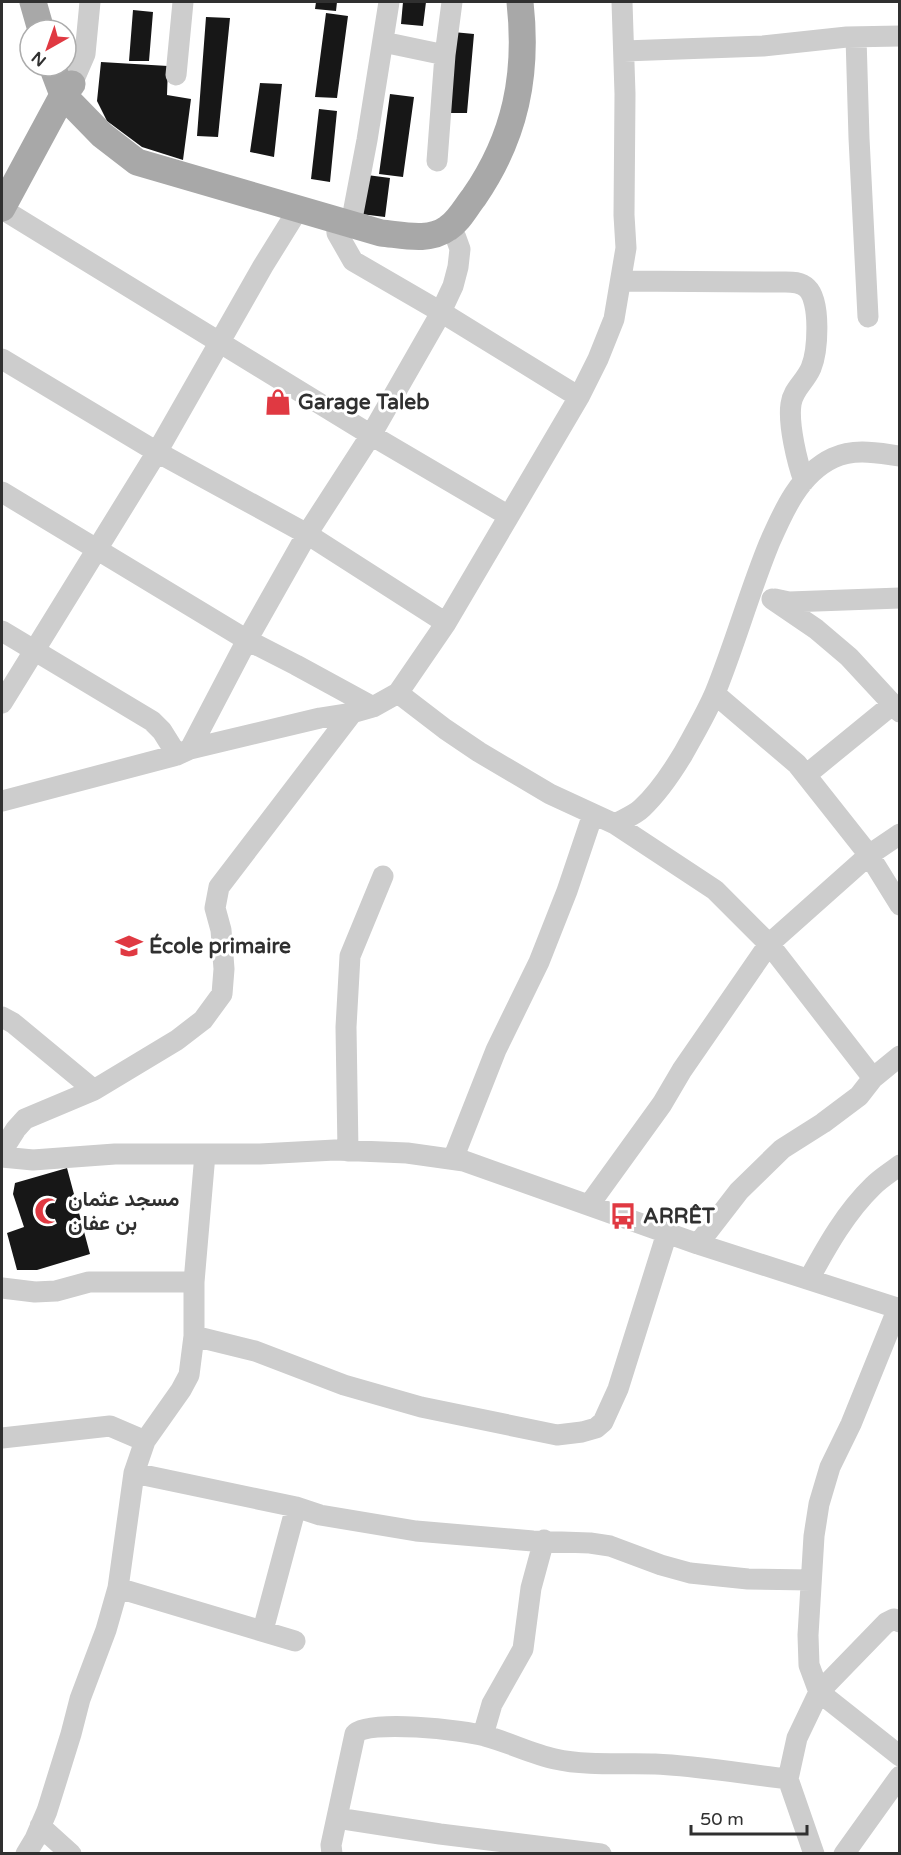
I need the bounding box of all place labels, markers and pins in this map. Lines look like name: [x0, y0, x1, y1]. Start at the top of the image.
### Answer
shop icon: Garage Taleb: [263, 387, 293, 417]
place label: Garage Taleb: [298, 390, 429, 415]
school or university icon: École primaire: [114, 931, 144, 961]
place label: École primaire: [149, 933, 291, 959]
place label: مسجد عثمان بن عفان: [68, 1187, 179, 1236]
mosque icon: مسجد عثمان بن عفان: [33, 1196, 63, 1226]
bus stop icon: ARRÊT: [608, 1201, 638, 1231]
place label: ARRÊT: [643, 1204, 715, 1229]

